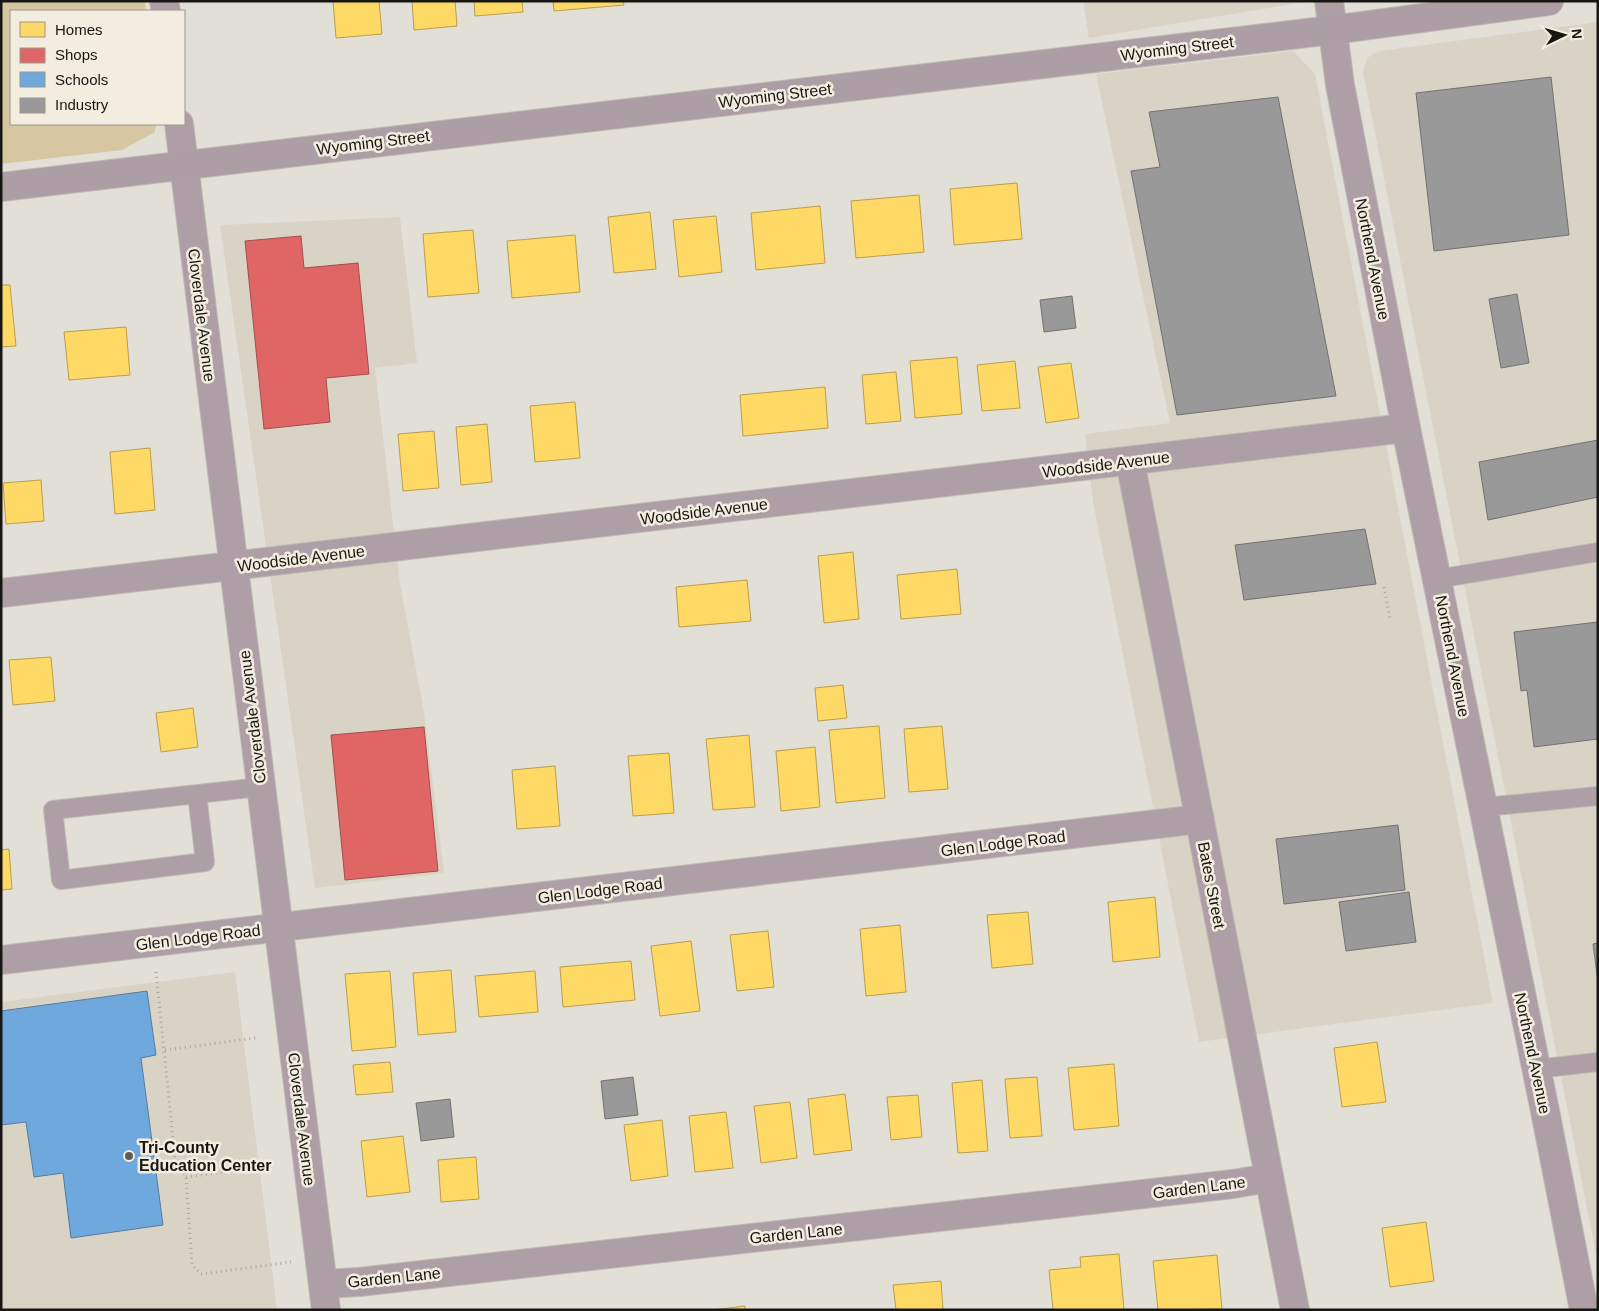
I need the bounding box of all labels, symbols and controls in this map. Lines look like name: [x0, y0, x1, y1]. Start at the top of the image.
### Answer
legend: [10, 10, 185, 125]
north arrow: [1539, 10, 1589, 60]
text: Homes: [55, 21, 103, 38]
text: N: [1569, 28, 1585, 40]
street label: Wyoming Street: [1120, 33, 1235, 64]
text: Shops: [55, 46, 98, 63]
text: Schools: [55, 71, 108, 88]
street label: Wyoming Street: [718, 80, 833, 111]
text: Industry: [55, 96, 109, 113]
street label: Wyoming Street: [316, 127, 431, 158]
street label: Northend Avenue: [1352, 197, 1393, 321]
street label: Cloverdale Avenue: [185, 248, 218, 383]
street label: Woodside Avenue: [1041, 448, 1171, 481]
street label: Woodside Avenue: [639, 495, 769, 528]
street label: Woodside Avenue: [236, 542, 366, 575]
street label: Northend Avenue: [1432, 594, 1473, 718]
street label: Cloverdale Avenue: [236, 649, 269, 784]
street label: Glen Lodge Road: [940, 827, 1066, 860]
street label: Bates Street: [1195, 840, 1228, 930]
street label: Glen Lodge Road: [537, 874, 663, 907]
street label: Glen Lodge Road: [135, 921, 261, 954]
street label: Northend Avenue: [1511, 991, 1554, 1115]
street label: Cloverdale Avenue: [285, 1052, 318, 1187]
place label: Tri-County Education Center: [139, 1139, 271, 1174]
marker: Tri-County Education Center: [123, 1150, 135, 1162]
street label: Garden Lane: [1152, 1173, 1247, 1202]
street label: Garden Lane: [749, 1220, 843, 1247]
street label: Garden Lane: [347, 1264, 441, 1291]

